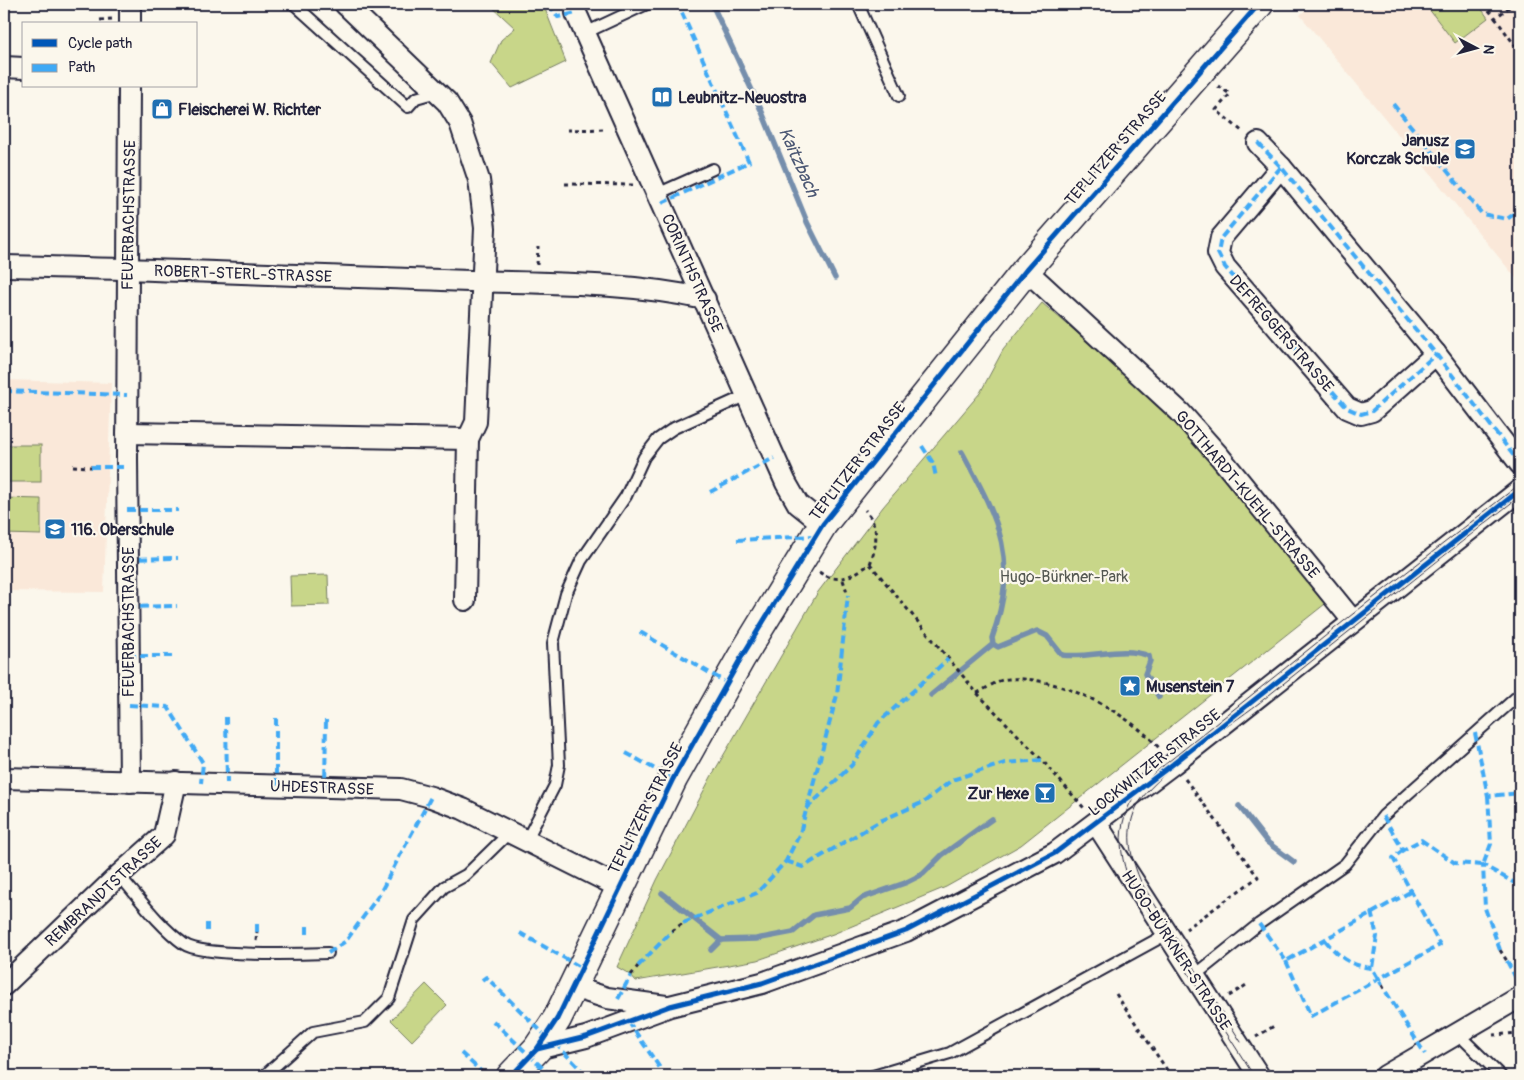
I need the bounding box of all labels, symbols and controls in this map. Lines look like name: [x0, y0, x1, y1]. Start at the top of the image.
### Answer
legend: [22, 22, 198, 88]
north arrow: [1452, 22, 1502, 72]
text: Cycle path: [68, 34, 132, 53]
text: N: [1479, 44, 1497, 55]
text: Path: [68, 58, 95, 77]
library icon: Leubnitz-Neuostra: [650, 85, 674, 109]
street label: TEPLITZER STRASSE: [1061, 87, 1171, 210]
place label: Leubnitz-Neuostra: [678, 88, 807, 108]
shop icon: Fleischerei W. Richter: [150, 97, 174, 121]
place label: Fleischerei W. Richter: [178, 100, 321, 120]
water label: Kaitzbach: [773, 124, 825, 202]
place label: Janusz Korczak Schule: [1346, 131, 1450, 169]
school or university icon: Janusz Korczak Schule: [1453, 137, 1477, 161]
street label: FEUERBACHSTRASSE: [118, 140, 140, 290]
street label: CORINTHSTRASSE: [657, 211, 727, 336]
street label: ROBERT-STERL-STRASSE: [154, 261, 332, 287]
street label: DEFREGGERSTRASSE: [1225, 271, 1338, 397]
street label: TEPLITZER STRASSE: [805, 398, 910, 525]
street label: GOTTHARDT-KUEHL-STRASSE: [1171, 406, 1323, 583]
school or university icon: 116. Oberschule: [43, 517, 67, 541]
place label: 116. Oberschule: [71, 520, 175, 540]
street label: FEUERBACHSTRASSE: [119, 547, 139, 697]
park label: Hugo-Bürkner-Park: [1000, 567, 1129, 587]
place icon: Musenstein 7: [1118, 674, 1142, 698]
place label: Musenstein 7: [1146, 677, 1235, 697]
street label: LOCKWITZER STRASSE: [1084, 705, 1225, 821]
street label: TEPLITZER STRASSE: [604, 739, 688, 878]
street label: UHDESTRASSE: [270, 776, 374, 800]
bar icon: Zur Hexe: [1033, 781, 1057, 805]
place label: Zur Hexe: [968, 784, 1030, 804]
street label: REMBRANDTSTRASSE: [41, 832, 166, 951]
street label: HUGO-BÜRKNER-STRASSE: [1117, 867, 1236, 1034]

